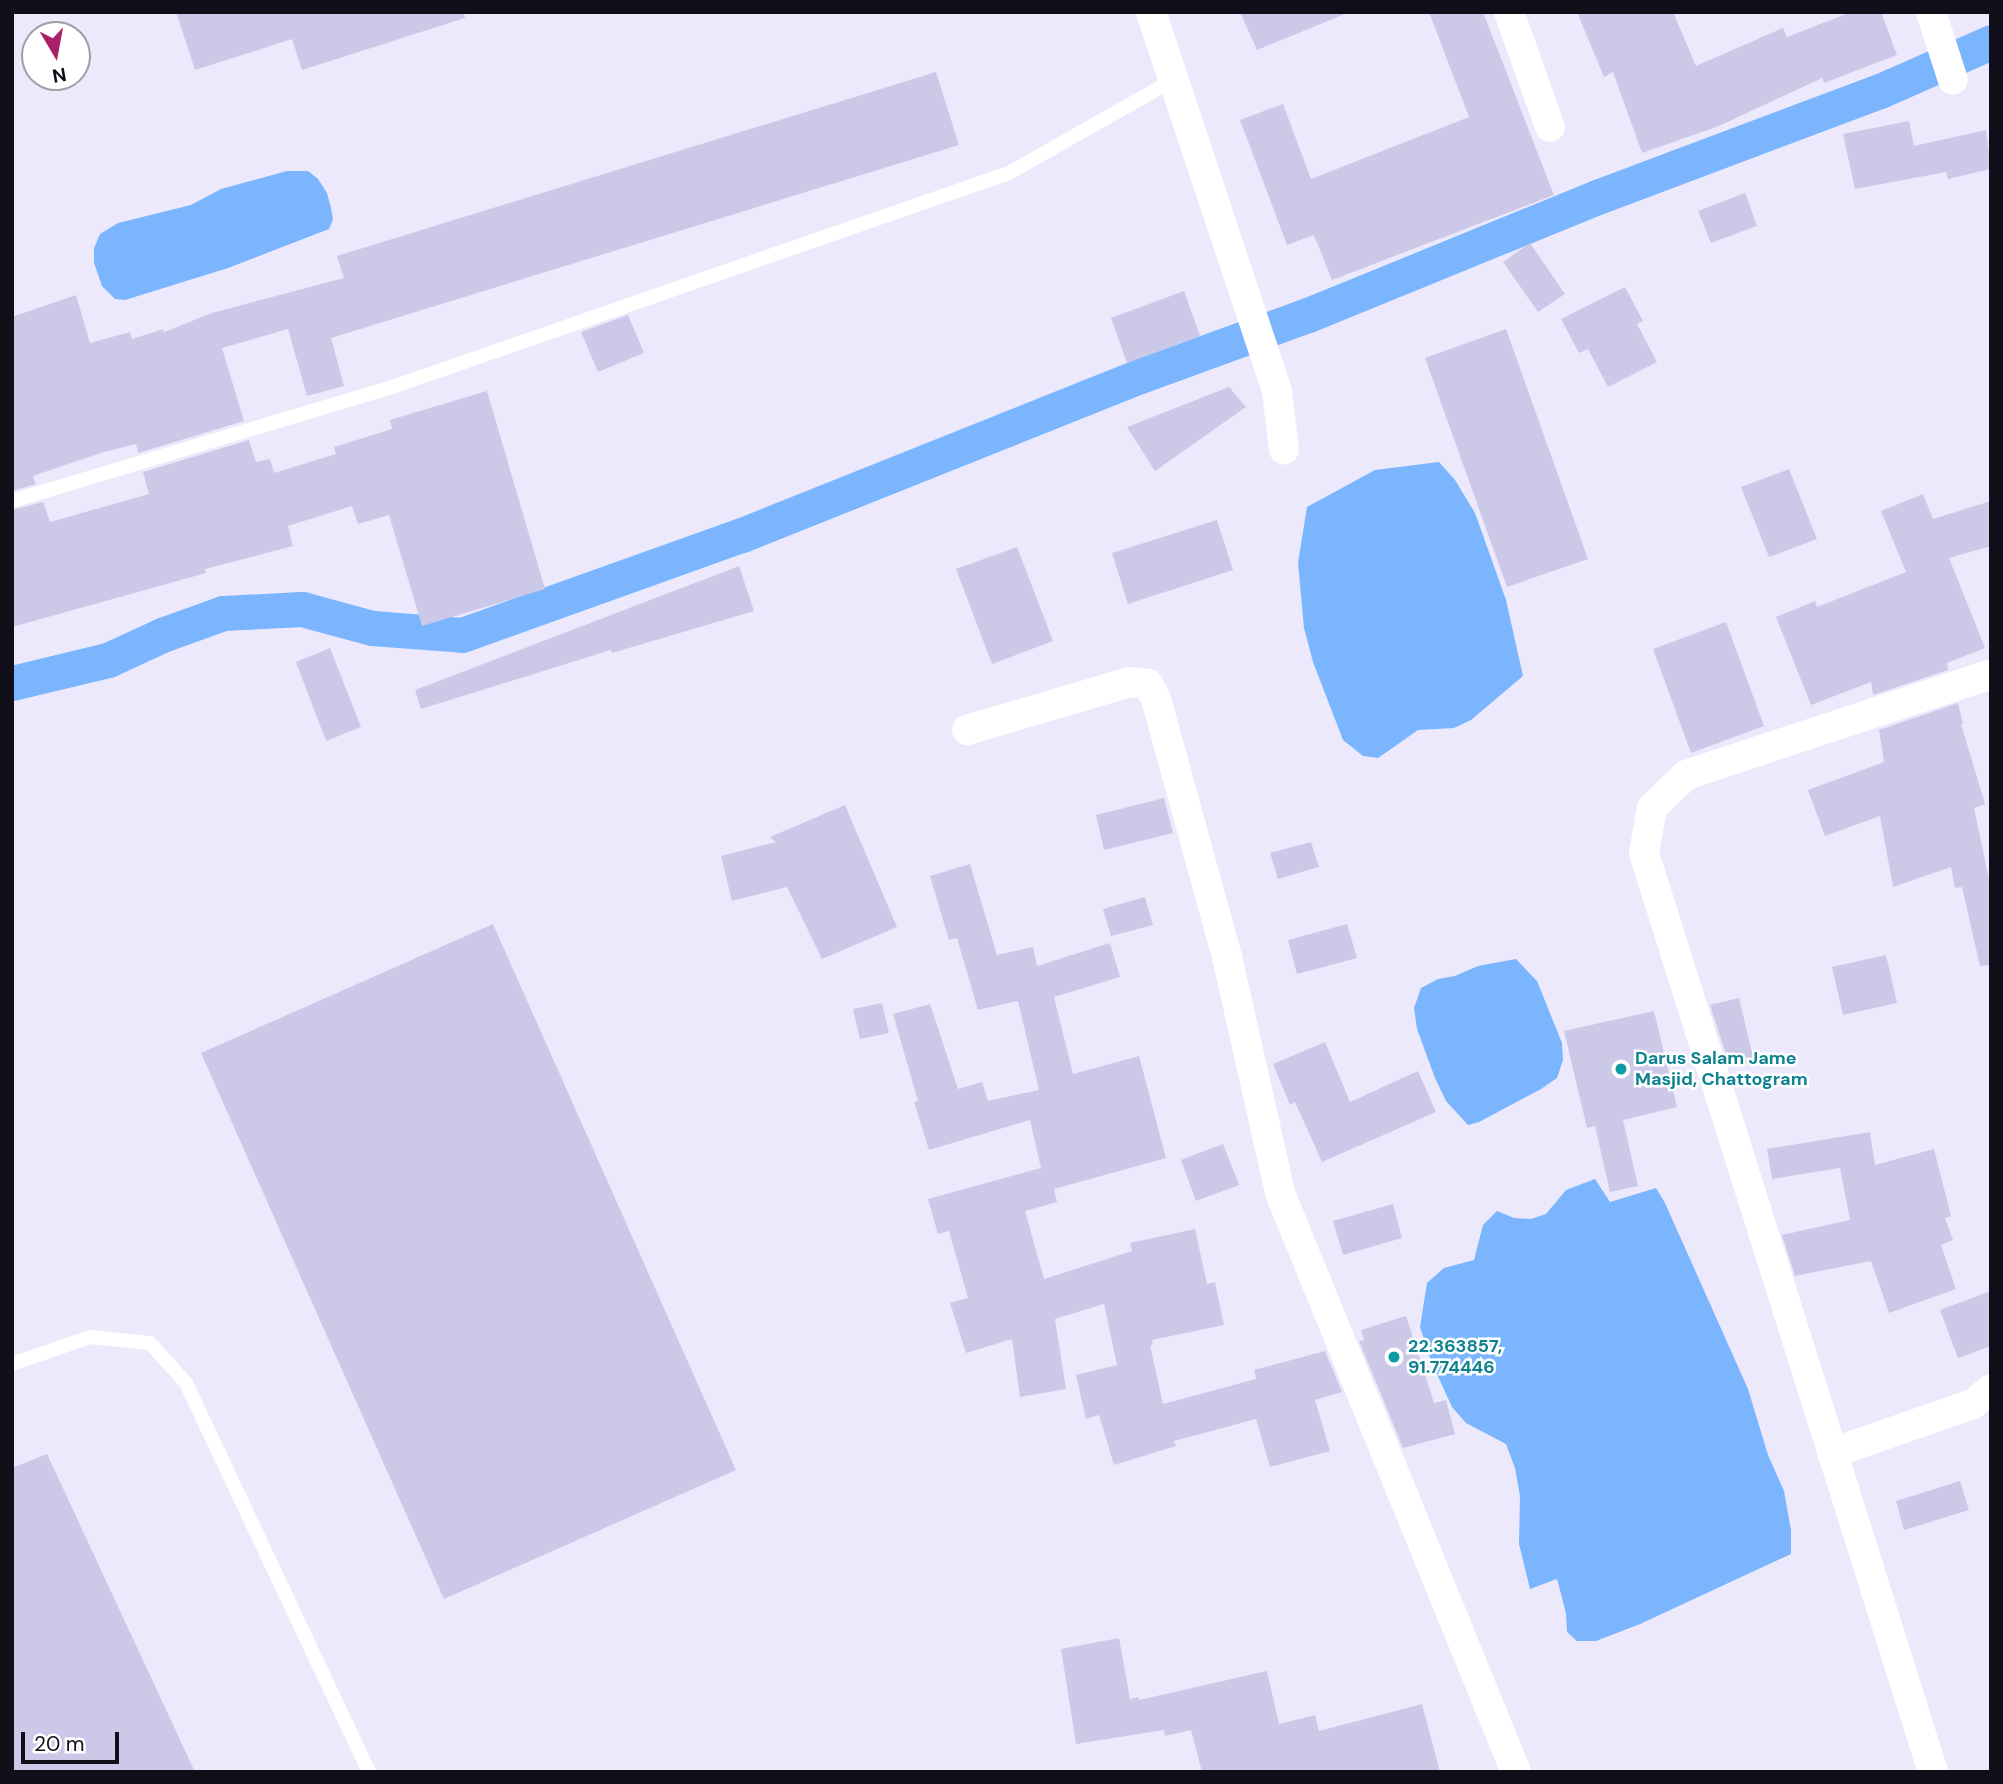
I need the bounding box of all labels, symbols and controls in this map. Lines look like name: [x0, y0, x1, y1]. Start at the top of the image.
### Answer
north arrow: [21, 21, 91, 91]
text: N: [50, 62, 68, 89]
place label: Darus Salam Jame Masjid, Chattogram: [1635, 1048, 1808, 1090]
marker: Darus Salam Jame Masjid, Chattogram: [1613, 1061, 1629, 1077]
place label: 22.363857, 91.774446: [1408, 1336, 1502, 1378]
marker: 22.363857, 91.774446: [1386, 1349, 1402, 1365]
scale bar: [24, 1718, 122, 1762]
text: 20 m: [34, 1730, 85, 1758]

